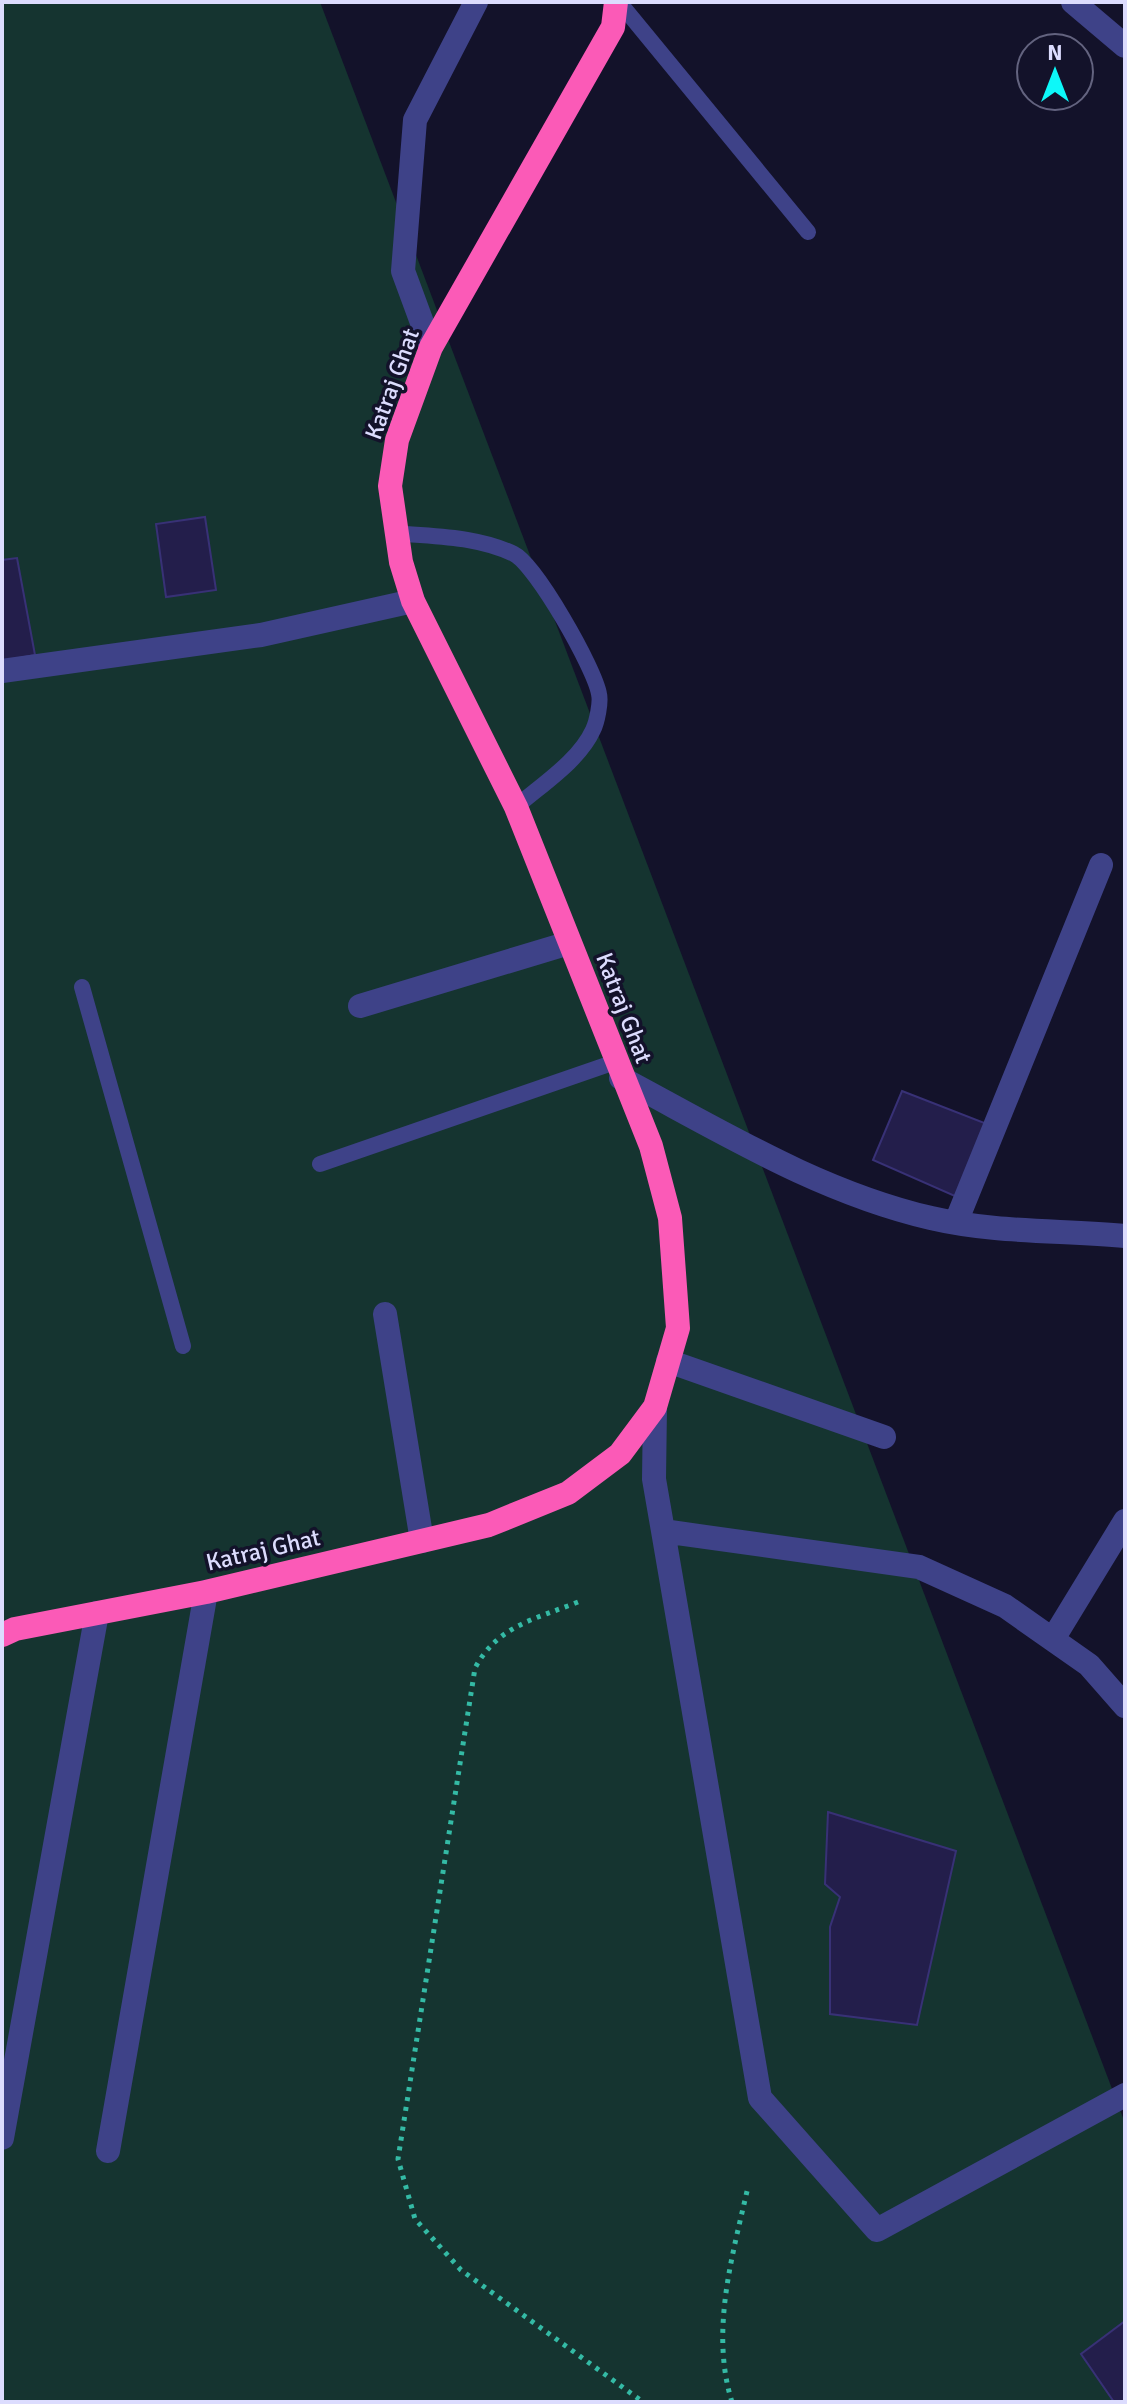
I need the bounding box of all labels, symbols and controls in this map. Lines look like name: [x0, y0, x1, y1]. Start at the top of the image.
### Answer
north arrow: [1015, 32, 1095, 112]
text: N: [1047, 39, 1063, 66]
street label: Katraj Ghat: [358, 324, 426, 444]
street label: Katraj Ghat: [589, 948, 659, 1068]
street label: Katraj Ghat: [203, 1522, 323, 1578]

